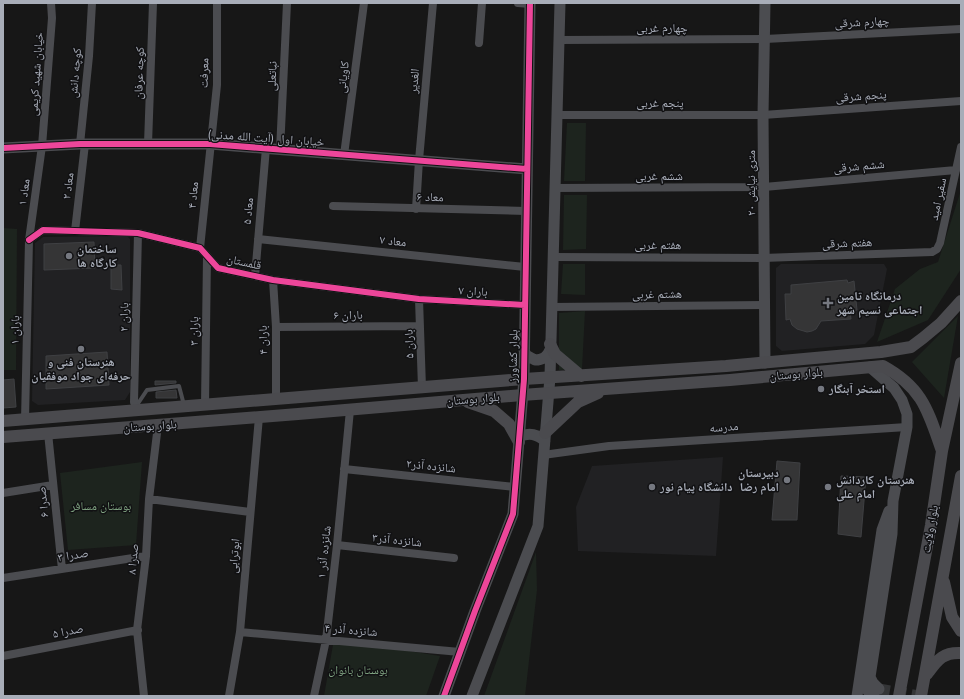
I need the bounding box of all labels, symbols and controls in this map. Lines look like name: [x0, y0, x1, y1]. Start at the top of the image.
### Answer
street label: چهارم شرقی: [834, 13, 890, 31]
street label: چهارم غربی: [636, 20, 688, 36]
street label: خیابان شهید کریمی: [25, 31, 47, 117]
street label: کوچه عرفان: [130, 46, 148, 100]
street label: کوچه دانش: [65, 47, 85, 99]
street label: معرفت: [195, 58, 213, 88]
street label: کاویانی: [333, 60, 353, 94]
street label: نباتعلی: [263, 61, 281, 91]
street label: الغدیر: [405, 68, 423, 95]
street label: پنجم شرقی: [835, 86, 887, 106]
street label: پنجم غربی: [636, 95, 684, 111]
street label: خیابان اول (آیت الله مدنی): [207, 126, 325, 150]
street label: ۲۰ متری نیایش: [743, 150, 759, 216]
street label: ششم شرقی: [833, 156, 885, 176]
street label: ششم غربی: [635, 168, 683, 184]
street label: معاد ۲: [58, 172, 78, 200]
street label: سفیر امید: [926, 176, 950, 222]
street label: معاد ۱: [14, 178, 34, 206]
street label: معاد ۴: [184, 181, 202, 209]
street label: معاد ۶: [416, 189, 444, 205]
street label: معاد ۵: [239, 197, 257, 225]
street label: معاد ۷: [379, 232, 407, 250]
street label: هفتم شرقی: [821, 234, 873, 252]
street label: هفتم غربی: [635, 237, 681, 253]
place label: ساختمان کارگاه ها: [77, 241, 118, 271]
marker: ساختمان کارگاه ها: [64, 251, 74, 261]
street label: قلمستان: [225, 251, 263, 273]
street label: باران ۷: [458, 282, 488, 300]
street label: هشتم غربی: [632, 286, 682, 302]
place label: درمانگاه تامین اجتماعی نسیم شهر: [836, 288, 922, 318]
marker: درمانگاه تامین اجتماعی نسیم شهر: [822, 297, 834, 309]
street label: باران ۲: [116, 302, 132, 332]
street label: باران ۶: [333, 307, 363, 323]
street label: باران ۱: [7, 315, 23, 345]
street label: باران ۳: [186, 316, 202, 346]
street label: باران ۴: [255, 325, 271, 355]
street label: باران ۵: [400, 329, 418, 359]
street label: بلوار کشاورز: [505, 329, 521, 384]
marker: هنرستان فنی و حرفه‌ای جواد موفقیان: [76, 344, 86, 354]
place label: هنرستان فنی و حرفه‌ای جواد موفقیان: [31, 354, 131, 384]
street label: بلوار بوستان: [769, 364, 823, 384]
place label: استخر آبنگار: [828, 381, 885, 397]
marker: استخر آبنگار: [816, 384, 826, 394]
street label: بلوار بوستان: [446, 389, 500, 409]
street label: بلوار بوستان: [123, 416, 177, 436]
street label: مدرسه: [709, 418, 739, 436]
street label: شانزده آذر۲: [405, 455, 457, 477]
place label: دبیرستان امام رضا: [738, 465, 779, 495]
place label: هنرستان کاردانش امام علی: [836, 472, 915, 502]
marker: دبیرستان امام رضا: [782, 475, 792, 485]
place label: دانشگاه پیام نور: [659, 479, 733, 495]
marker: دانشگاه پیام نور: [647, 482, 657, 492]
marker: هنرستان کاردانش امام علی: [823, 482, 833, 492]
street label: صدرا ۶: [33, 486, 53, 518]
park label: بوستان مسافر: [70, 498, 131, 514]
street label: بلوار ولایت: [918, 504, 942, 554]
street label: شانزده آذر ۱: [313, 525, 335, 579]
street label: شانزده آذر۳: [371, 529, 423, 551]
street label: ابوترابی: [224, 538, 244, 574]
street label: صدرا ۸: [124, 543, 142, 575]
street label: صدرا ۳: [56, 545, 90, 565]
street label: صدرا ۵: [51, 620, 85, 642]
street label: شانزده آذر ۴: [324, 620, 378, 640]
park label: بوستان بانوان: [328, 662, 388, 678]

